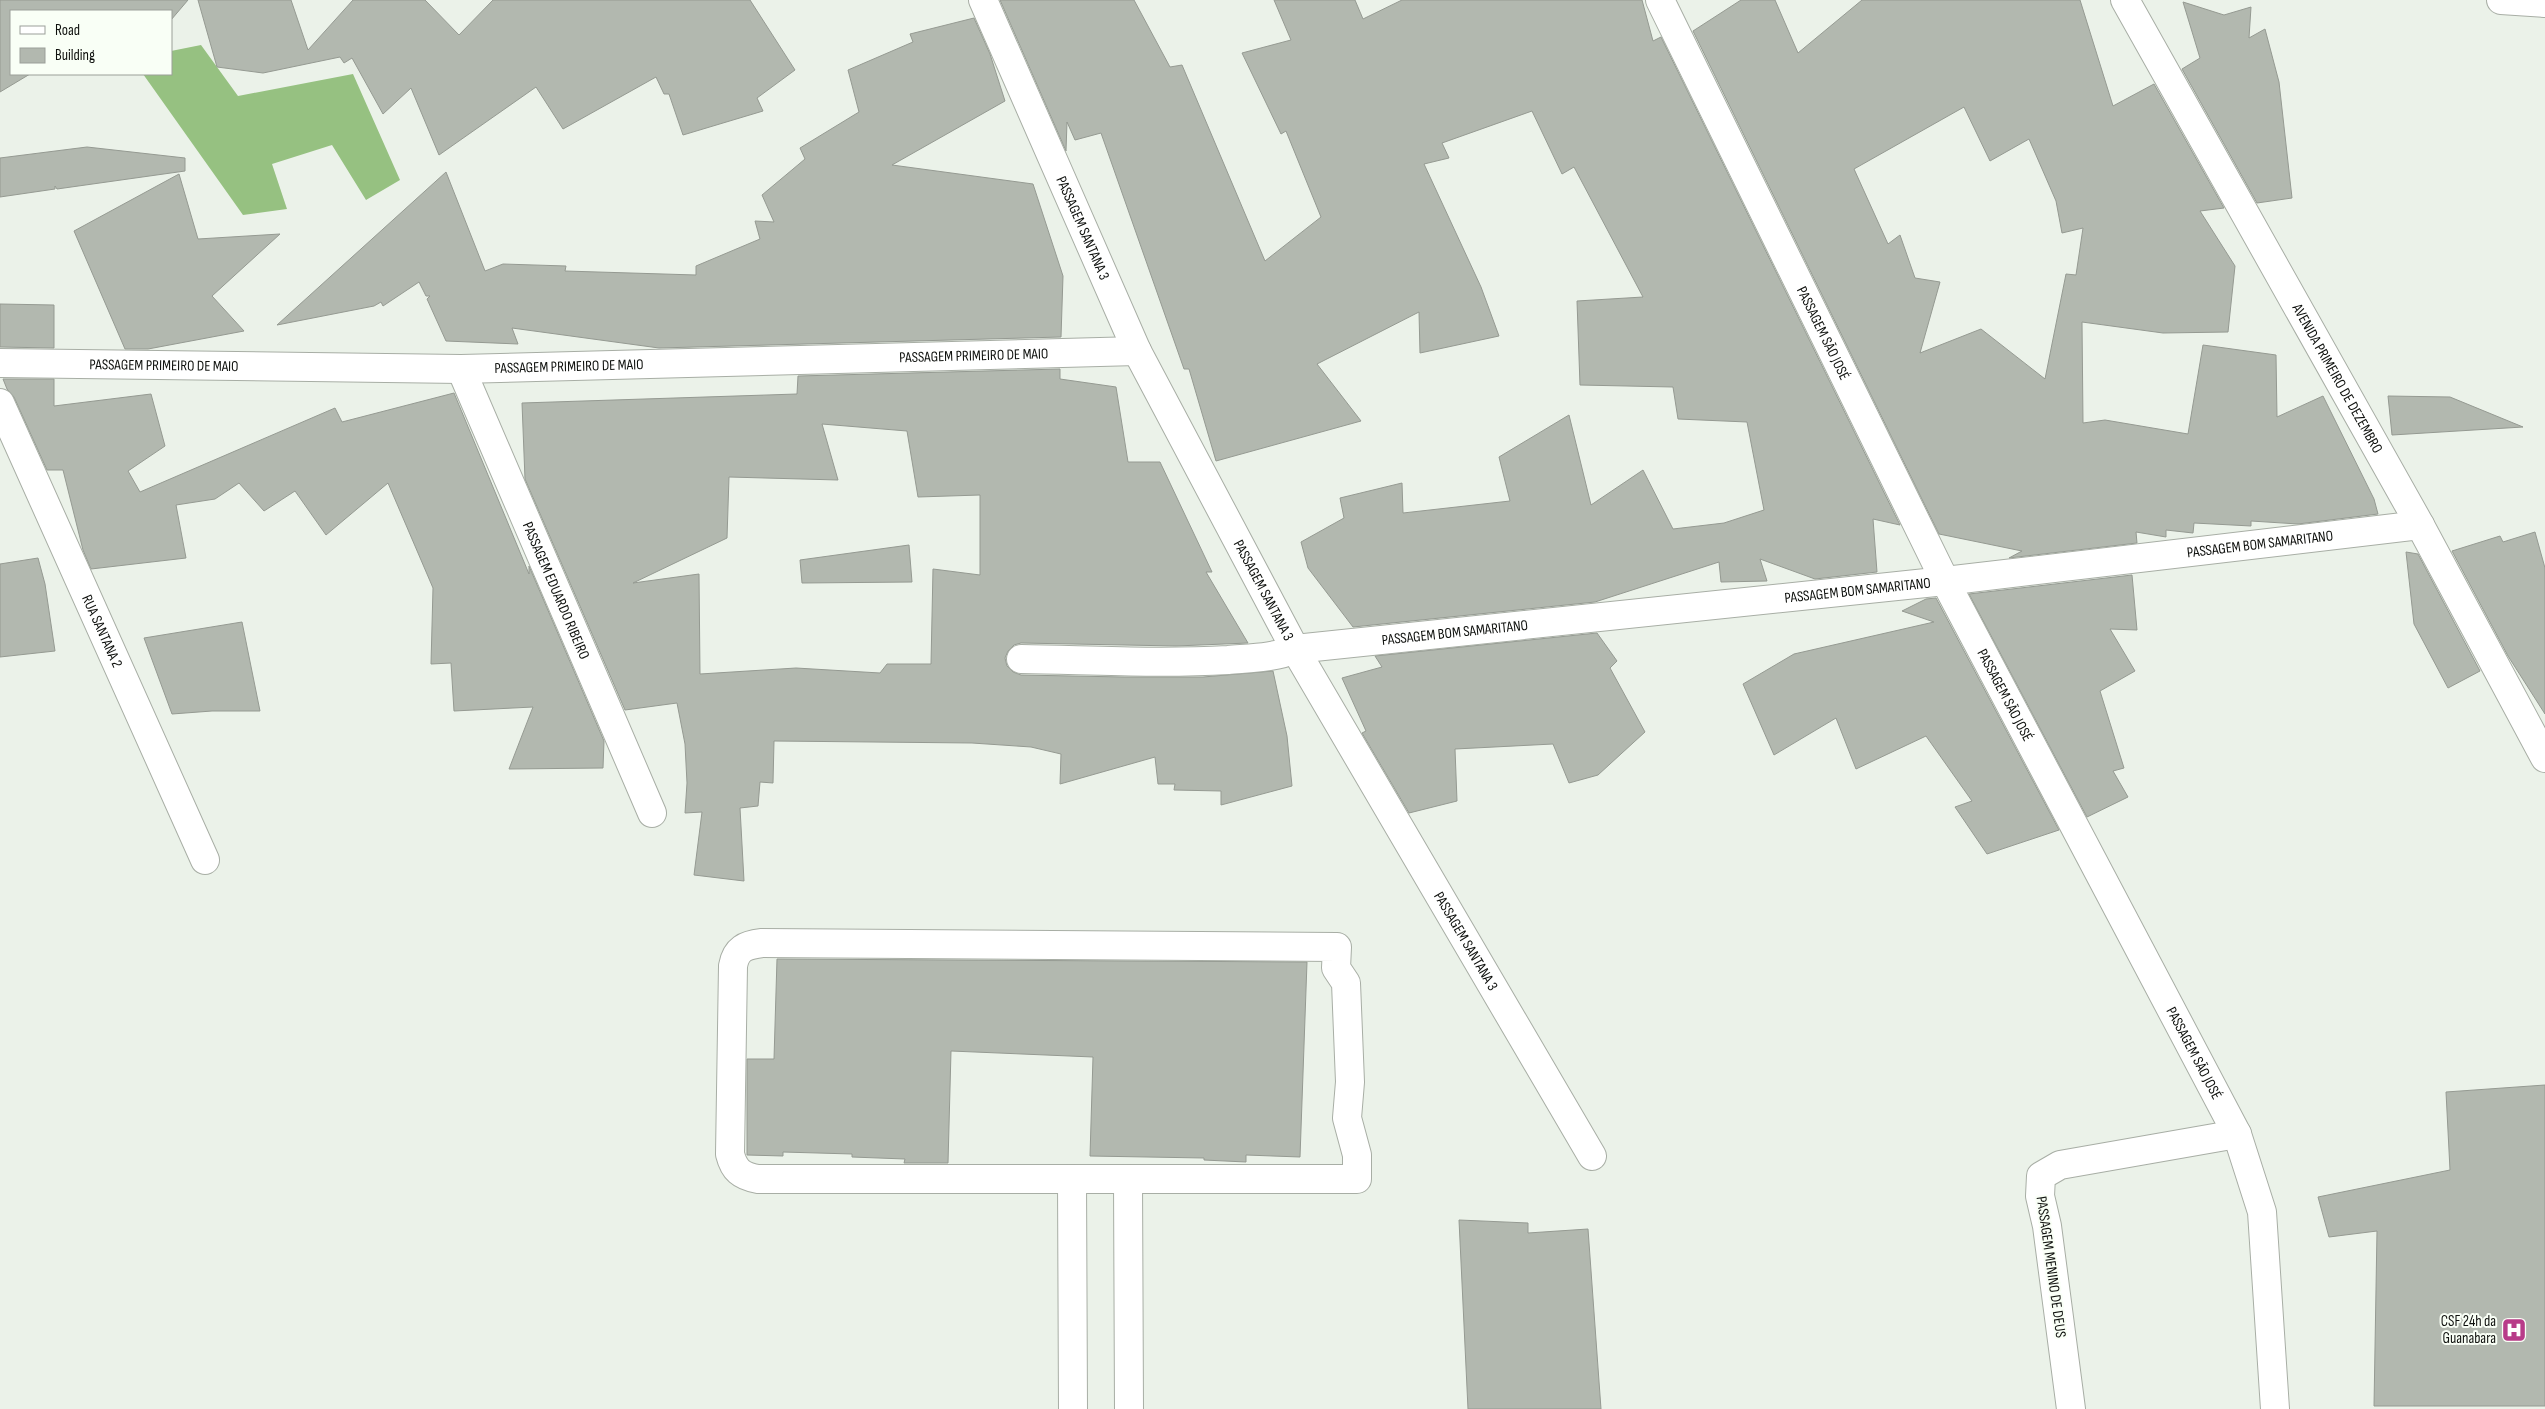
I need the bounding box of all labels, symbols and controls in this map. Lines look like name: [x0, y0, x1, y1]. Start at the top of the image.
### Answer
legend: [10, 10, 172, 75]
text: Road: [55, 21, 80, 40]
text: Building: [55, 46, 95, 65]
street label: PASSAGEM SANTANA 3: [1052, 173, 1114, 283]
street label: PASSAGEM SÃO JOSÉ: [1792, 283, 1854, 383]
street label: AVENIDA PRIMEIRO DE DEZEMBRO: [2288, 299, 2387, 456]
street label: PASSAGEM PRIMEIRO DE MAIO: [899, 344, 1049, 367]
street label: PASSAGEM PRIMEIRO DE MAIO: [89, 355, 239, 376]
street label: PASSAGEM PRIMEIRO DE MAIO: [494, 355, 644, 378]
street label: PASSAGEM EDUARDO RIBEIRO: [518, 519, 594, 662]
street label: PASSAGEM BOM SAMARITANO: [2186, 526, 2334, 562]
street label: PASSAGEM SANTANA 3: [1229, 536, 1298, 644]
street label: PASSAGEM BOM SAMARITANO: [1784, 573, 1932, 607]
street label: RUA SANTANA 2: [78, 592, 127, 671]
street label: PASSAGEM BOM SAMARITANO: [1381, 615, 1529, 649]
street label: PASSAGEM SÃO JOSÉ: [1973, 645, 2037, 744]
street label: PASSAGEM SANTANA 3: [1430, 888, 1502, 994]
street label: PASSAGEM SÃO JOSÉ: [2162, 1004, 2226, 1103]
street label: PASSAGEM MENINO DE DEUS: [2032, 1195, 2070, 1339]
place label: CSF 24h da Guanabara: [2441, 1312, 2496, 1348]
hospital icon: CSF 24h da Guanabara: [2501, 1317, 2527, 1343]

